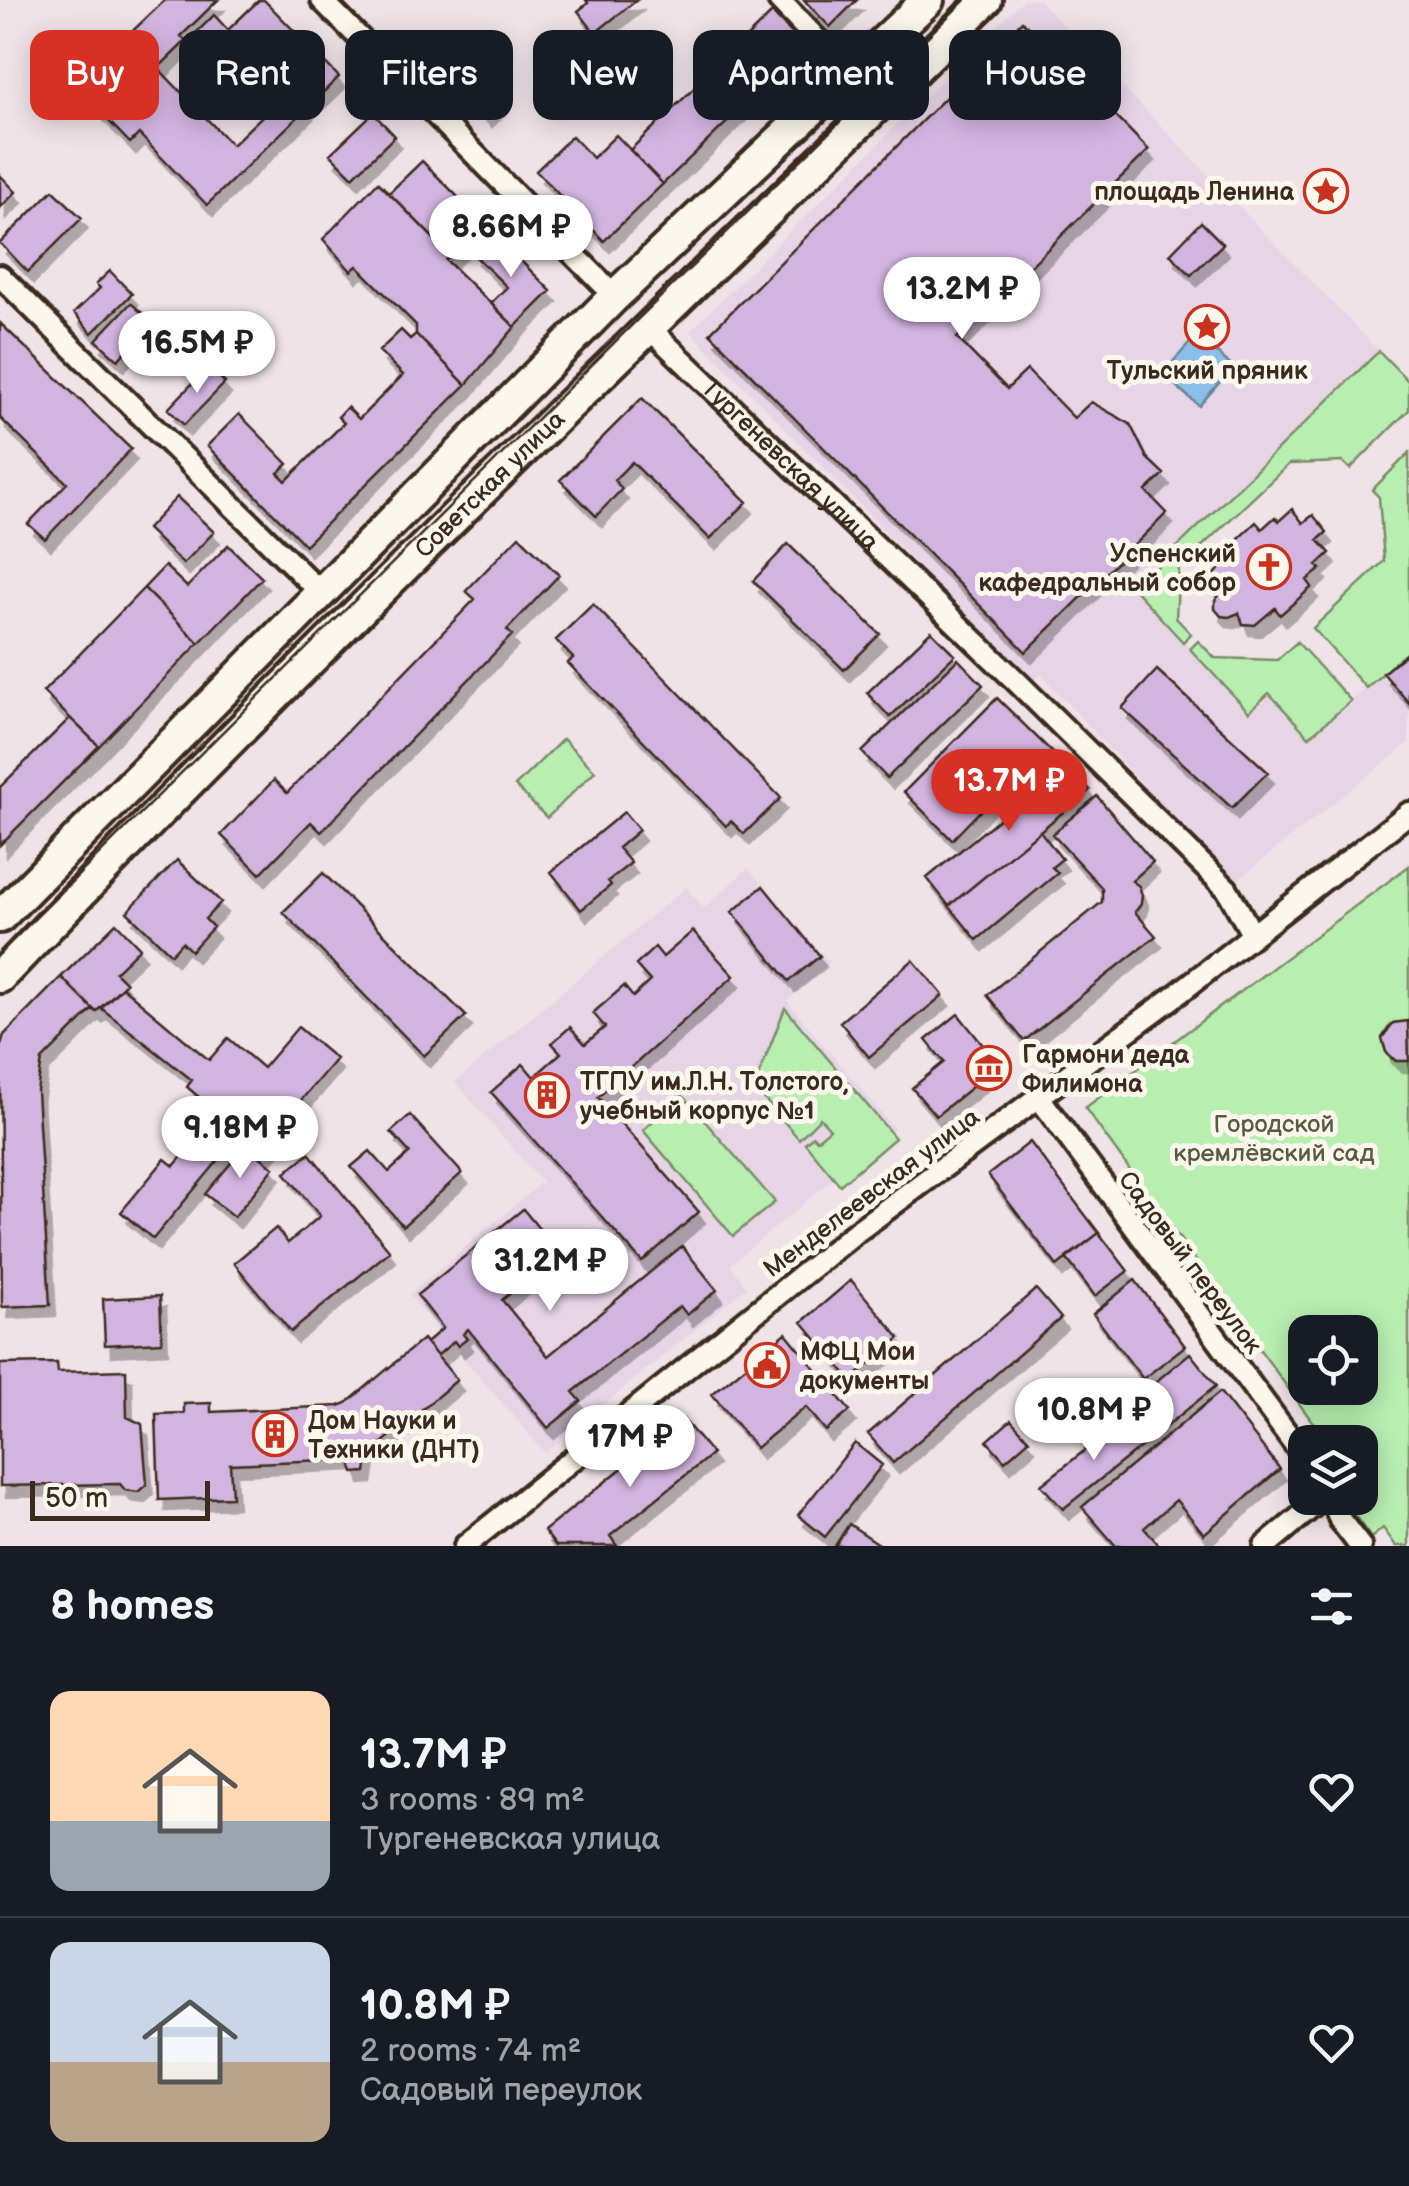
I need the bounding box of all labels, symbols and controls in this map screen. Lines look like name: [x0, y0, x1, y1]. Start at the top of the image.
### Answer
chip: Buy: [30, 30, 159, 120]
chip: Rent: [179, 30, 325, 120]
chip: Filters: [345, 30, 513, 120]
chip: New: [533, 30, 673, 120]
chip: Apartment: [693, 30, 929, 120]
chip: House: [949, 30, 1121, 120]
place icon: площадь Ленина: [1303, 168, 1349, 214]
place label: площадь Ленина: [1094, 177, 1294, 208]
pin: 8.66M ₽: [419, 195, 603, 280]
text: 8.66M ₽: [451, 208, 571, 247]
pin: 13.2M ₽: [870, 257, 1054, 342]
text: 13.2M ₽: [905, 270, 1019, 309]
place icon: Тульский пряник: [1184, 304, 1230, 350]
pin: 16.5M ₽: [105, 311, 289, 396]
text: 16.5M ₽: [140, 324, 254, 363]
place label: Тульский пряник: [1106, 356, 1308, 387]
street label: Тургеневская улица: [694, 373, 885, 558]
street label: Советская улица: [409, 404, 572, 565]
place label: Успенский кафедральный собор: [979, 539, 1236, 599]
church icon: Успенский кафедральный собор: [1246, 544, 1292, 590]
pin: 13.7M ₽: [917, 749, 1101, 834]
text: 13.7M ₽: [953, 762, 1065, 801]
place label: Гармони деда Филимона: [1022, 1040, 1189, 1100]
museum icon: Гармони деда Филимона: [966, 1045, 1012, 1091]
place label: ТГПУ им.Л.Н. Толстого, учебный корпус №1: [580, 1067, 849, 1127]
building icon: ТГПУ им.Л.Н. Толстого, учебный корпус №1: [524, 1072, 570, 1118]
pin: 9.18M ₽: [148, 1096, 332, 1181]
street label: Менделеевская улица: [758, 1102, 986, 1285]
text: 9.18M ₽: [183, 1109, 297, 1148]
park label: Городской кремлёвский сад: [1173, 1109, 1375, 1169]
street label: Садовый переулок: [1111, 1166, 1269, 1361]
pin: 31.2M ₽: [458, 1229, 642, 1314]
text: 31.2M ₽: [493, 1242, 607, 1281]
map controls: [1288, 1315, 1378, 1515]
button: locate: [1288, 1315, 1378, 1405]
place label: МФЦ Мои документы: [799, 1337, 929, 1397]
public building icon: МФЦ Мои документы: [744, 1342, 790, 1388]
pin: 10.8M ₽: [1002, 1378, 1186, 1463]
text: 10.8M ₽: [1037, 1391, 1151, 1430]
pin: 17M ₽: [560, 1405, 700, 1490]
place label: Дом Науки и Техники (ДНТ): [308, 1406, 480, 1466]
building icon: Дом Науки и Техники (ДНТ): [252, 1411, 298, 1457]
text: 17M ₽: [587, 1418, 673, 1457]
button: layers: [1288, 1425, 1378, 1515]
scale bar: [30, 1476, 210, 1520]
text: 50 m: [45, 1482, 108, 1515]
icon: filters: [1304, 1579, 1359, 1634]
text: 8 homes: [50, 1581, 214, 1632]
text: 13.7M ₽: [360, 1730, 507, 1781]
icon: home: [130, 1731, 250, 1851]
icon: heart: [1304, 1764, 1359, 1819]
text: 3 rooms · 89 m²: [360, 1781, 585, 1820]
text: Тургеневская улица: [360, 1820, 660, 1859]
text: 10.8M ₽: [360, 1981, 510, 2032]
icon: home: [130, 1982, 250, 2102]
icon: heart: [1304, 2015, 1359, 2070]
text: 2 rooms · 74 m²: [360, 2032, 581, 2071]
text: Садовый переулок: [360, 2071, 642, 2110]

